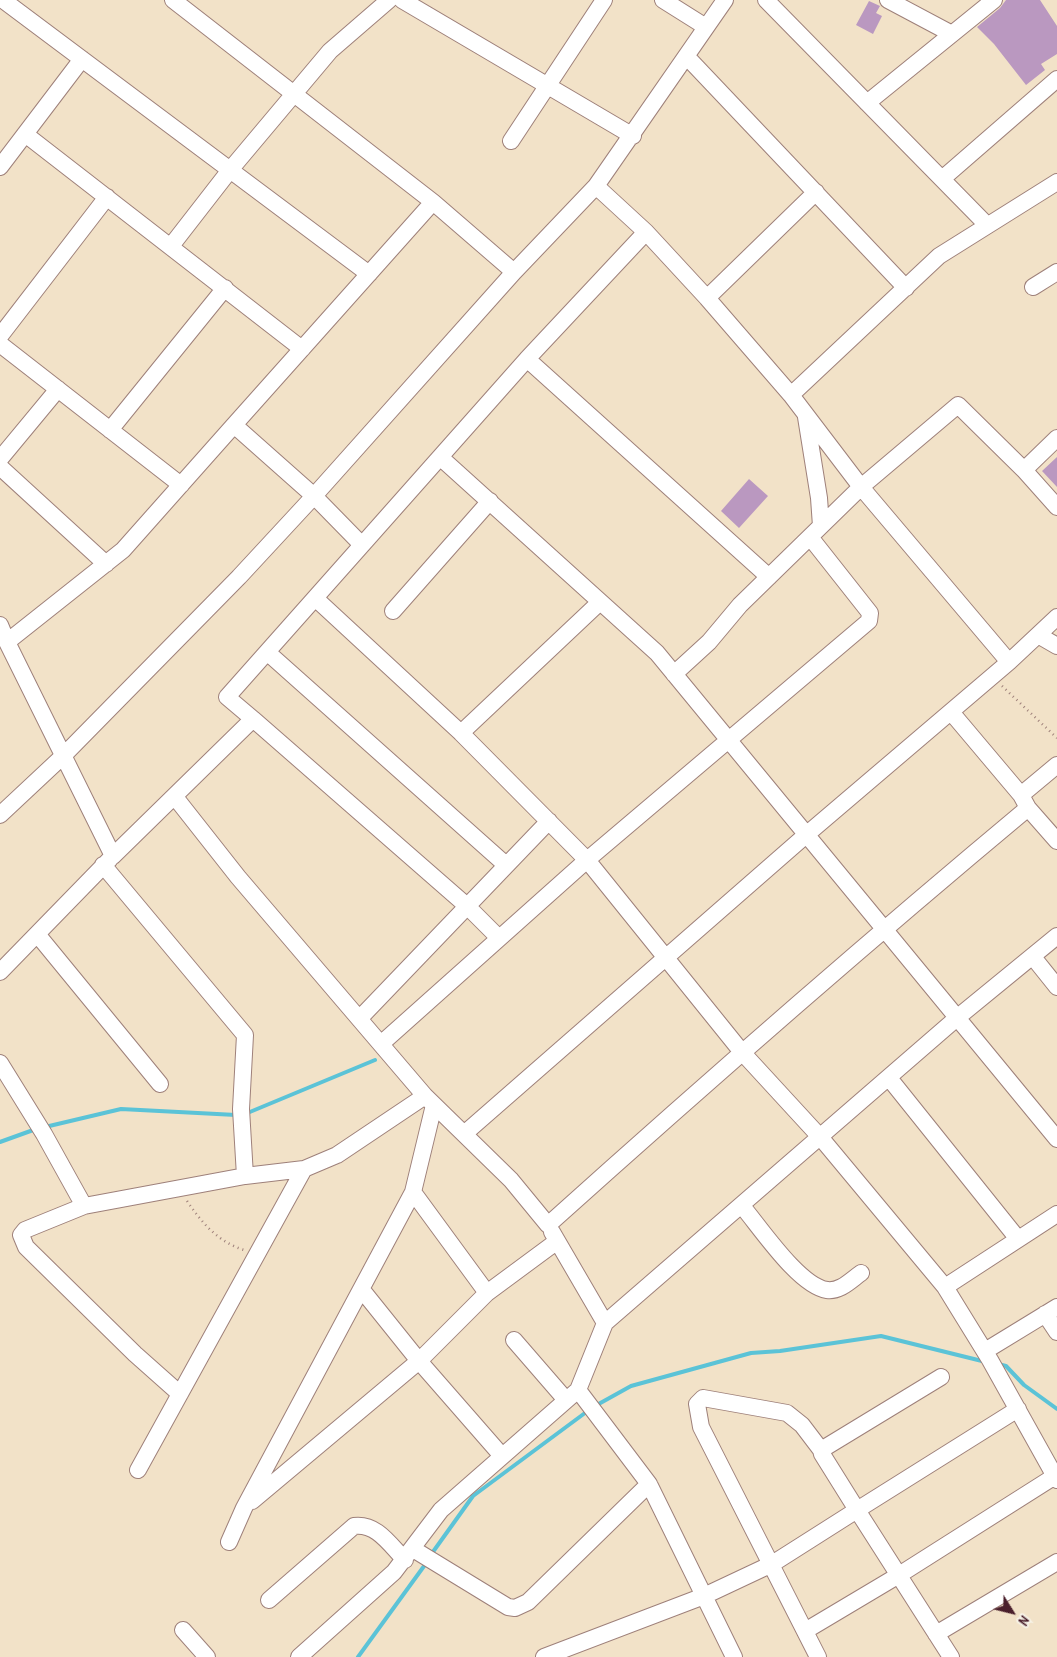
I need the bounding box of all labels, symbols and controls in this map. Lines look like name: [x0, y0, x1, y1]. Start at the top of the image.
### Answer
north arrow: [987, 1587, 1037, 1637]
text: N: [1015, 1613, 1034, 1630]

